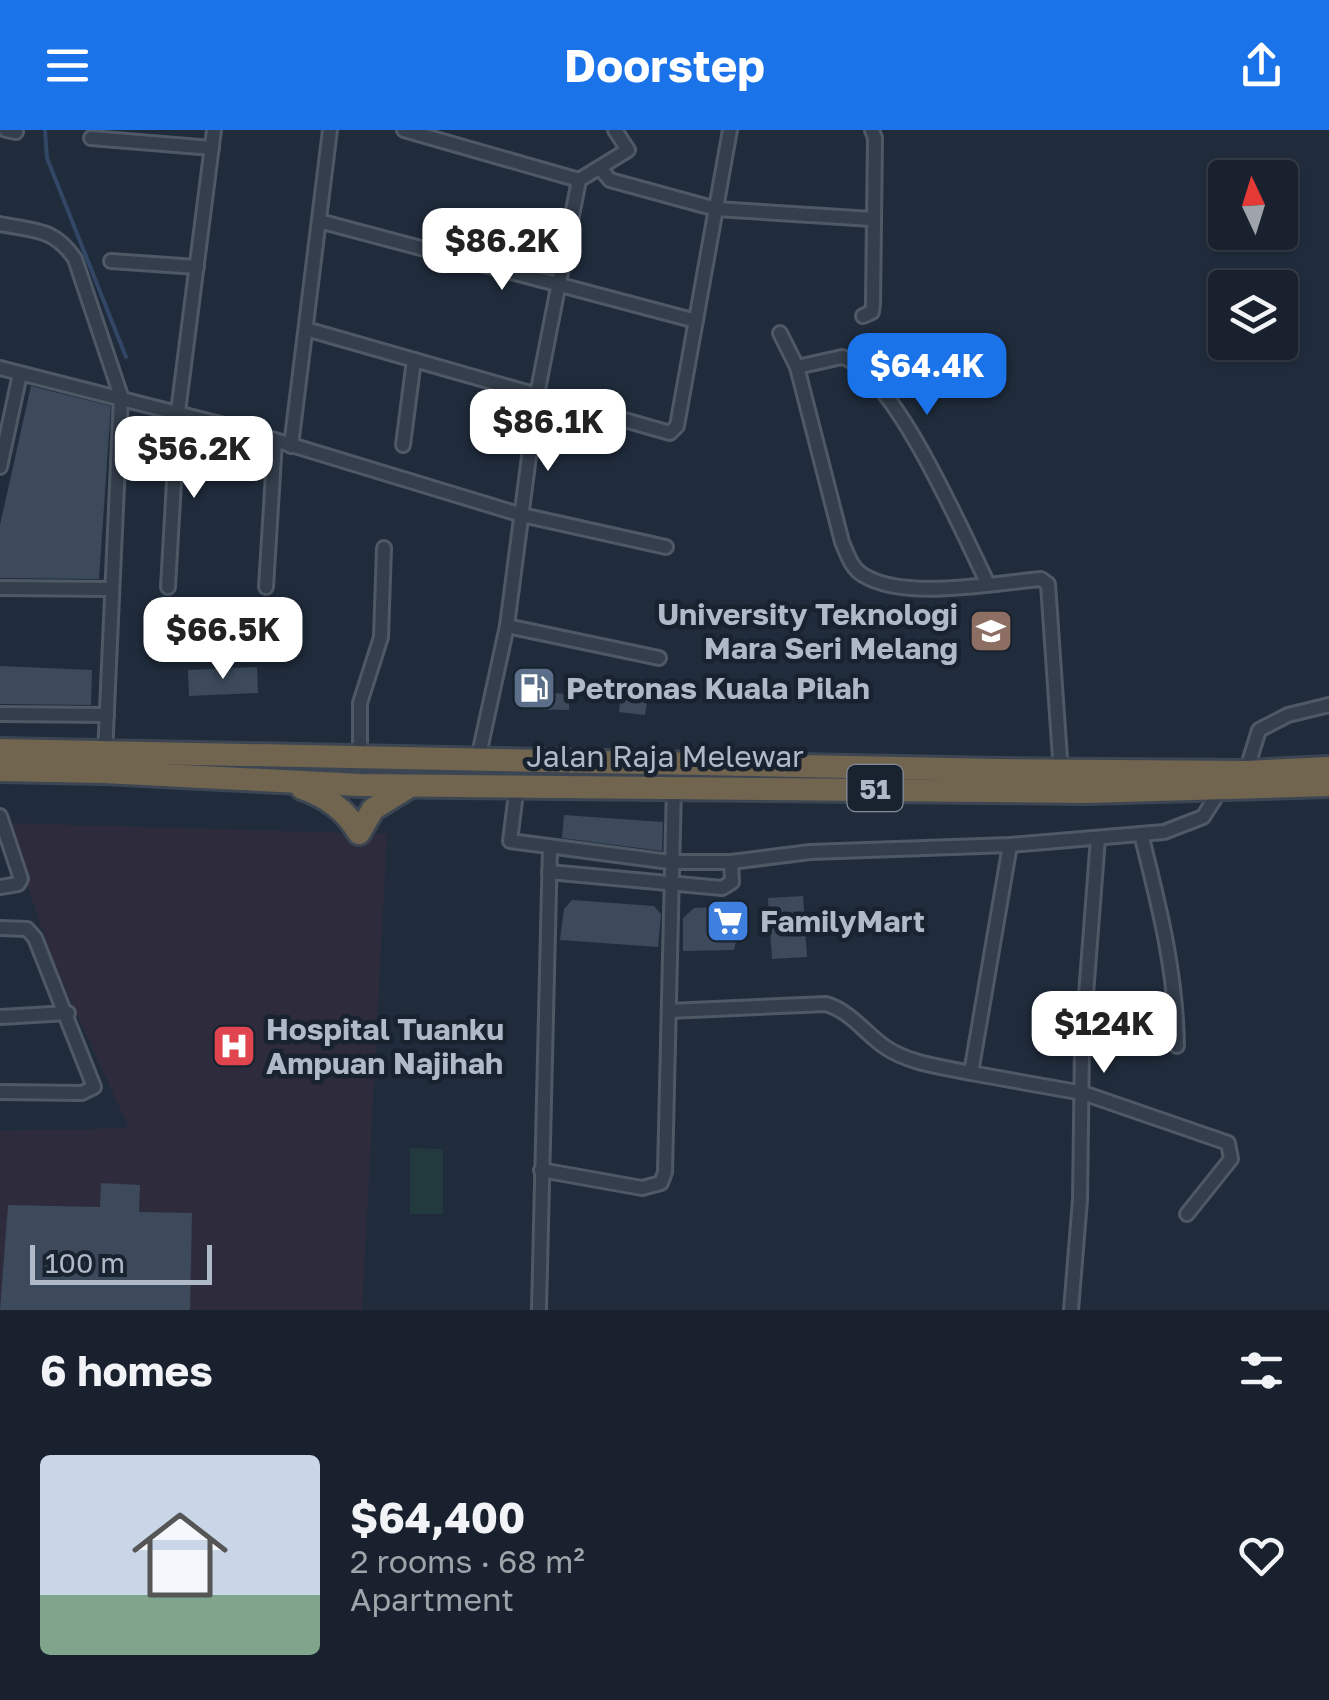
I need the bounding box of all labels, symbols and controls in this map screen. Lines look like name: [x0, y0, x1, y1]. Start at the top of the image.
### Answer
icon: menu: [40, 38, 95, 93]
text: Doorstep: [564, 38, 765, 92]
icon: share: [1234, 38, 1289, 93]
north arrow: [1208, 160, 1298, 250]
map controls: [1208, 160, 1298, 360]
pin: $86.2K: [421, 208, 583, 293]
text: $86.2K: [444, 221, 560, 259]
button: layers: [1208, 270, 1298, 360]
pin: $64.4K: [846, 333, 1008, 418]
text: $64.4K: [869, 346, 985, 384]
pin: $86.1K: [467, 389, 629, 474]
text: $86.1K: [492, 402, 604, 440]
pin: $56.2K: [113, 416, 275, 501]
text: $56.2K: [137, 429, 251, 467]
place label: University Teknologi Mara Seri Melang: [657, 596, 958, 666]
pin: $66.5K: [142, 597, 304, 682]
school or university icon: University Teknologi Mara Seri Melang: [968, 608, 1014, 654]
text: $66.5K: [165, 610, 281, 648]
fuel station icon: Petronas Kuala Pilah: [511, 665, 557, 711]
place label: Petronas Kuala Pilah: [566, 670, 870, 706]
street label: Jalan Raja Melewar: [526, 738, 804, 774]
road number: 51: [848, 765, 902, 811]
supermarket icon: FamilyMart: [705, 898, 751, 944]
place label: FamilyMart: [760, 903, 925, 939]
pin: $124K: [1034, 991, 1174, 1076]
text: $124K: [1054, 1004, 1154, 1042]
place label: Hospital Tuanku Ampuan Najihah: [266, 1011, 504, 1081]
hospital icon: Hospital Tuanku Ampuan Najihah: [211, 1023, 257, 1069]
scale bar: [30, 1240, 212, 1284]
text: 100 m: [45, 1246, 125, 1279]
icon: filters: [1234, 1343, 1289, 1398]
text: 6 homes: [40, 1345, 213, 1395]
text: $64,400: [350, 1492, 525, 1542]
icon: home: [120, 1495, 240, 1615]
icon: heart: [1234, 1528, 1289, 1583]
text: 2 rooms · 68 m²: [350, 1542, 585, 1580]
text: Apartment: [350, 1580, 514, 1618]

